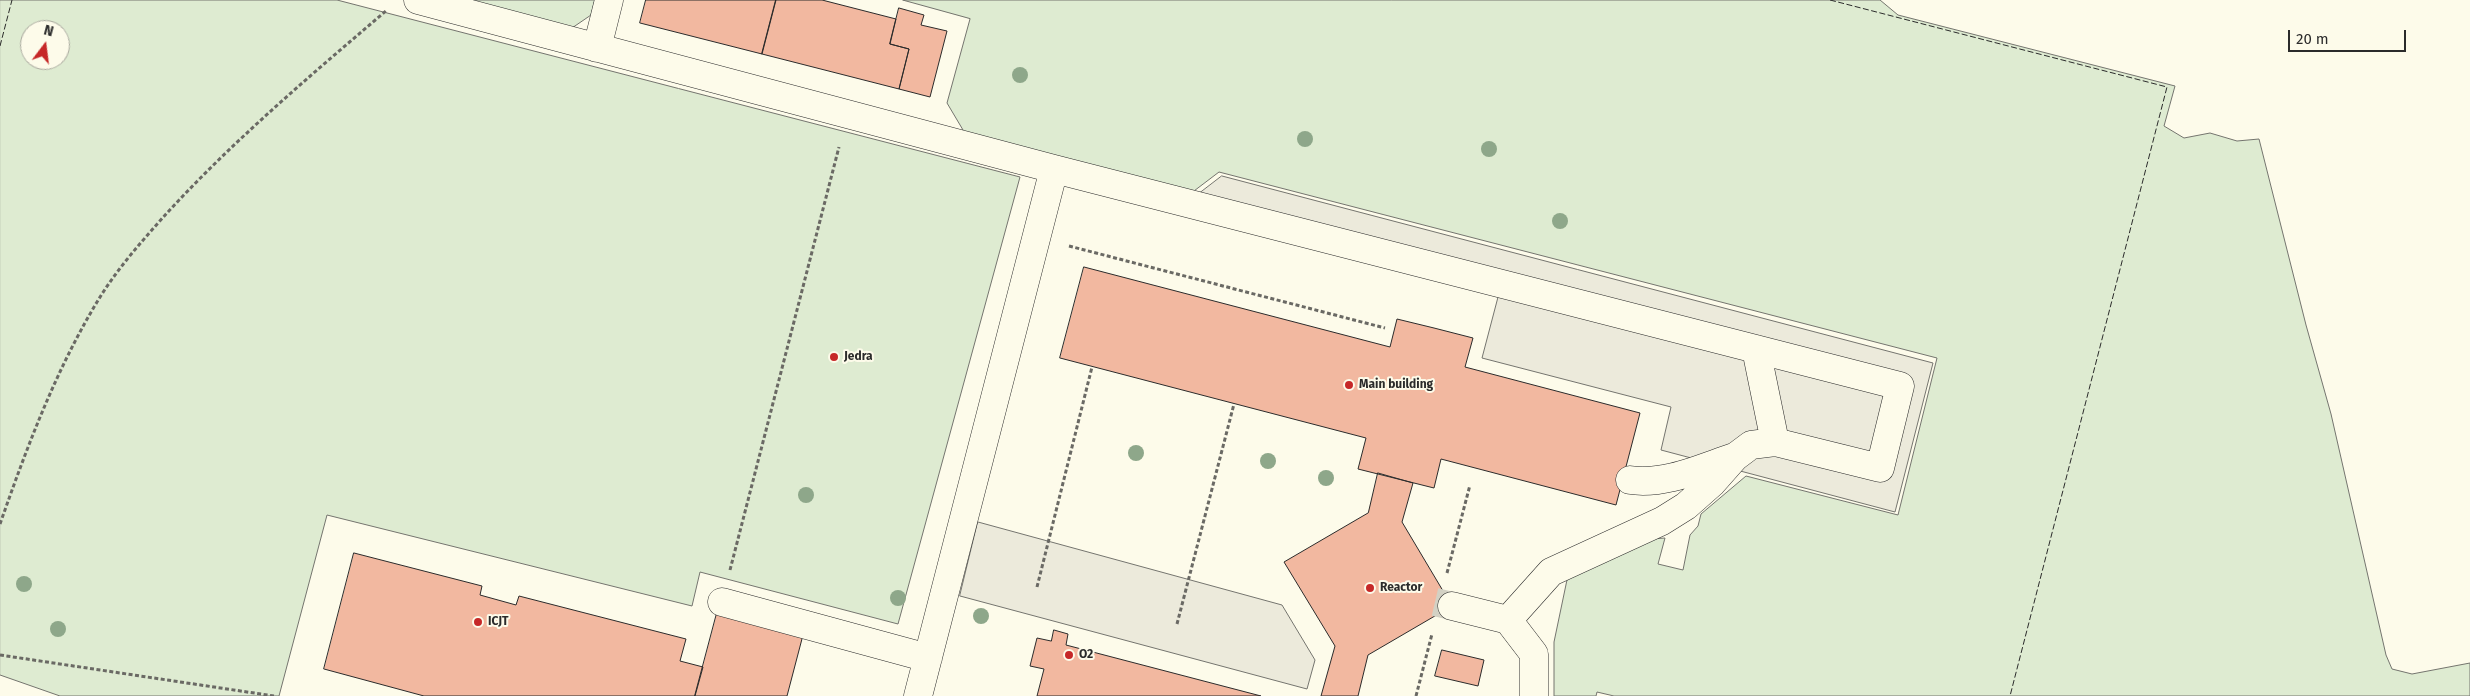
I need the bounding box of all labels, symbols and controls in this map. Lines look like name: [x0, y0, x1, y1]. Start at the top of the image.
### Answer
north arrow: [20, 20, 70, 70]
scale bar: [2290, 20, 2408, 52]
text: N: [42, 22, 55, 40]
text: 20 m: [2296, 30, 2329, 48]
place label: Jedra: [844, 350, 873, 364]
marker: Jedra: [828, 351, 840, 363]
place label: Main building: [1359, 378, 1433, 392]
marker: Main building: [1343, 379, 1355, 391]
place label: Reactor: [1380, 581, 1422, 595]
marker: Reactor: [1364, 582, 1376, 594]
place label: ICJT: [488, 615, 509, 629]
marker: ICJT: [472, 616, 484, 628]
place label: O2: [1079, 648, 1093, 662]
marker: O2: [1063, 649, 1075, 661]

